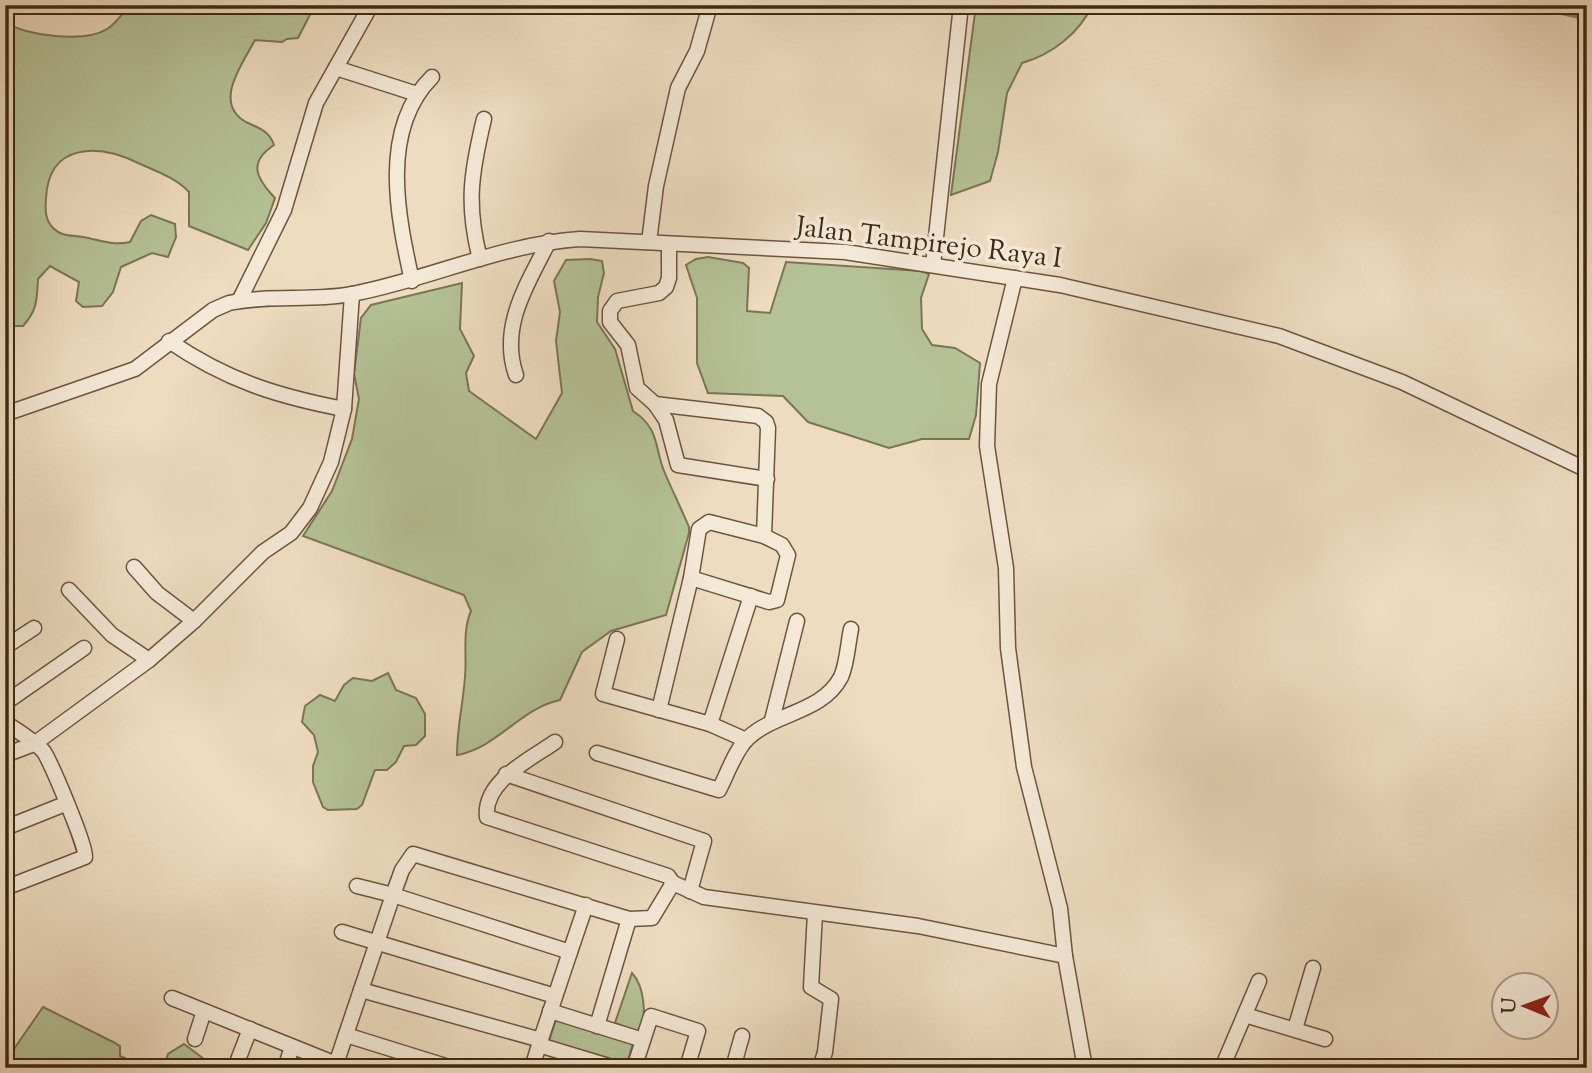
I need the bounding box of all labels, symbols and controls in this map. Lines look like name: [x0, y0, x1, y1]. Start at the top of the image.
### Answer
street label: Jalan Tampirejo Raya I: [792, 208, 1064, 280]
north arrow: [1490, 972, 1560, 1042]
text: U: [1497, 997, 1524, 1014]

